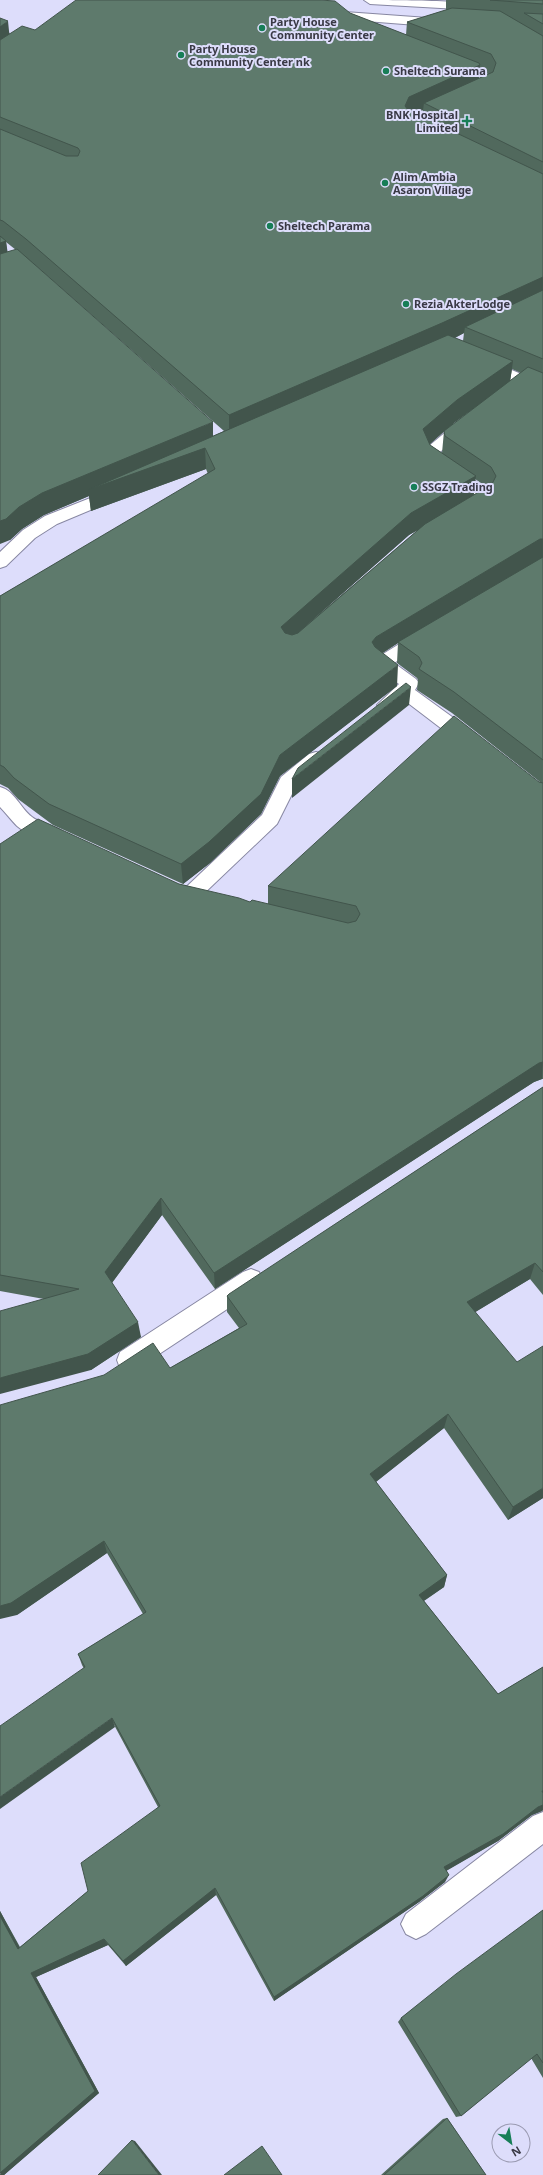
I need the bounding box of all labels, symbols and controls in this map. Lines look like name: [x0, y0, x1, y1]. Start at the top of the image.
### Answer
place label: Party House Community Center: [270, 14, 374, 42]
marker: Party House Community Center: [257, 23, 267, 33]
place label: Party House Community Center nk: [189, 41, 310, 69]
marker: Party House Community Center nk: [176, 50, 186, 60]
place label: Sheltech Surama: [394, 63, 486, 78]
marker: Sheltech Surama: [381, 66, 391, 76]
place label: BNK Hospital Limited: [386, 107, 458, 135]
marker: BNK Hospital Limited: [461, 115, 473, 127]
place label: Alim Ambia Asaron Village: [393, 169, 472, 197]
marker: Alim Ambia Asaron Village: [380, 178, 390, 188]
place label: Sheltech Parama: [278, 218, 370, 233]
marker: Sheltech Parama: [265, 221, 275, 231]
place label: Rezia AkterLodge: [414, 296, 510, 311]
marker: Rezia AkterLodge: [401, 299, 411, 309]
place label: SSGZ Trading: [422, 479, 493, 494]
marker: SSGZ Trading: [409, 482, 419, 492]
north arrow: [491, 2123, 531, 2163]
text: N: [509, 2143, 524, 2161]

